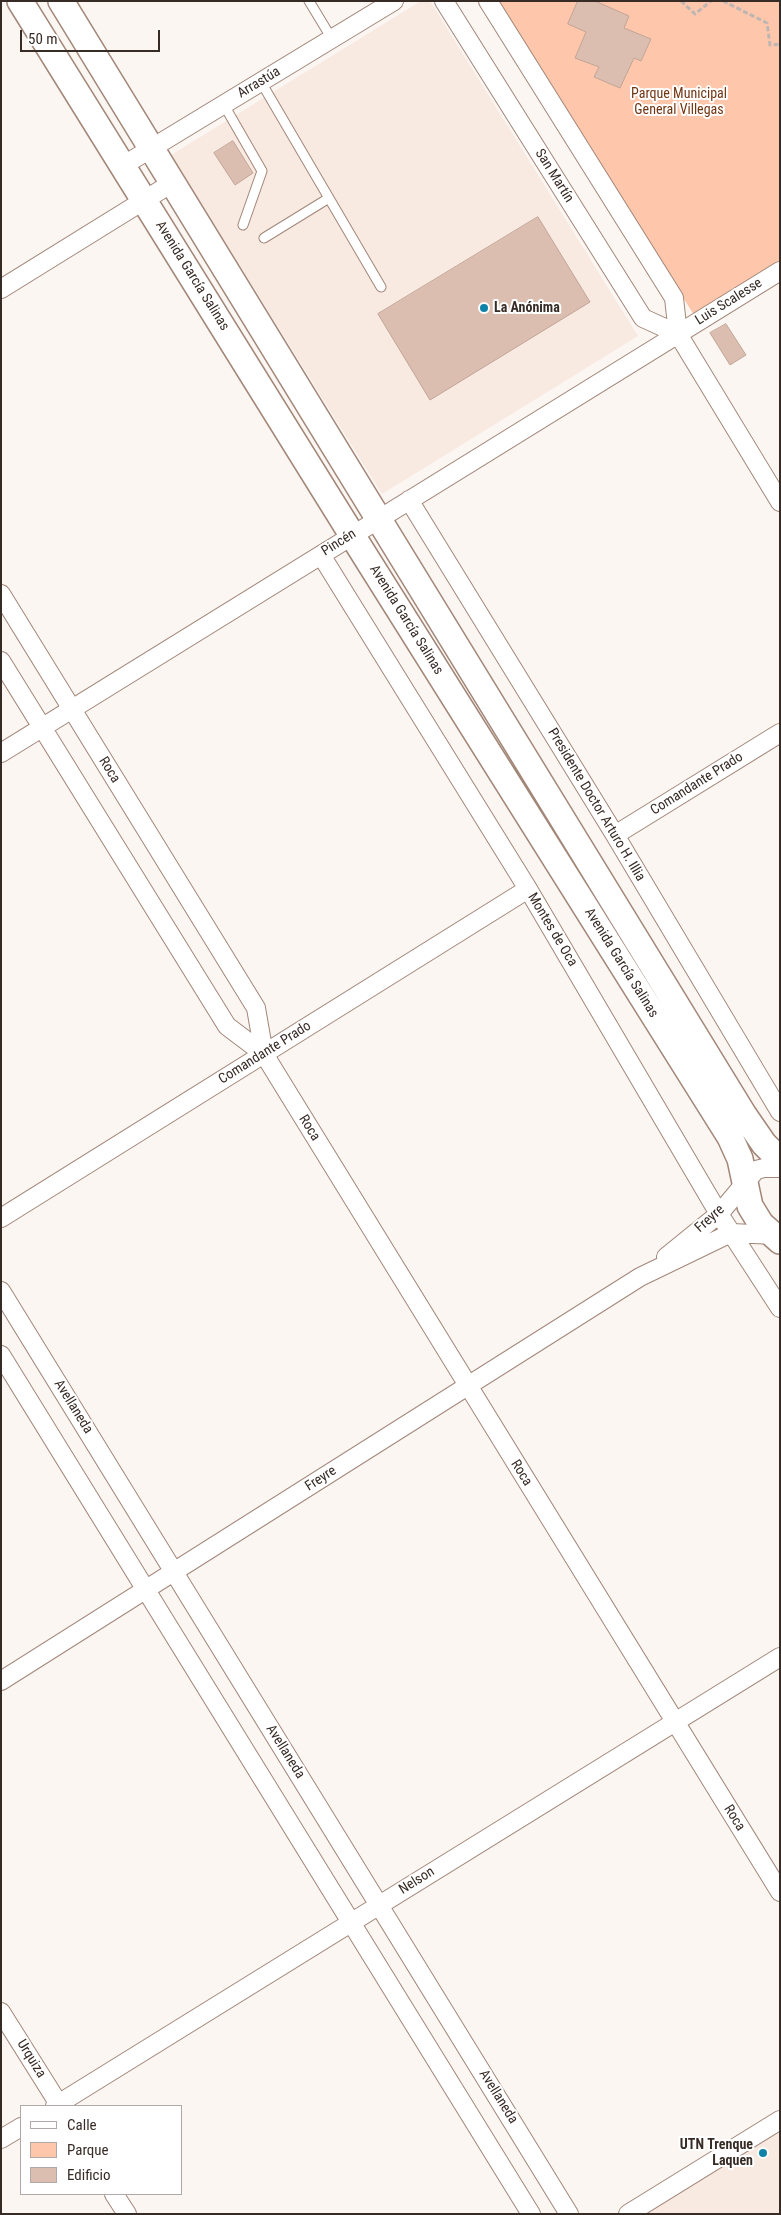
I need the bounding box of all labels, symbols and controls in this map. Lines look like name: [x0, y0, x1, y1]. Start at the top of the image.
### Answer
scale bar: [22, 20, 162, 52]
text: 50 m: [28, 30, 58, 48]
street label: Arrastúa: [235, 64, 283, 102]
park label: Parque Municipal General Villegas: [631, 86, 727, 118]
street label: San Martín: [531, 146, 577, 206]
street label: Avenida García Salinas: [151, 218, 233, 334]
street label: Luis Scalesse: [693, 275, 765, 329]
place label: La Anónima: [494, 300, 560, 316]
marker: La Anónima: [478, 302, 490, 314]
street label: Pincén: [319, 526, 359, 560]
street label: Avenida García Salinas: [365, 562, 447, 678]
street label: Presidente Doctor Arturo H. Illia: [544, 725, 648, 885]
street label: Comandante Prado: [648, 749, 746, 819]
street label: Roca: [95, 754, 123, 786]
street label: Montes de Oca: [523, 890, 581, 970]
street label: Avenida García Salinas: [580, 905, 662, 1021]
street label: Comandante Prado: [216, 1018, 314, 1088]
street label: Roca: [295, 1112, 323, 1144]
street label: Freyre: [692, 1201, 728, 1237]
street label: Avellaneda: [50, 1377, 96, 1437]
street label: Roca: [507, 1457, 535, 1489]
street label: Freyre: [302, 1463, 340, 1495]
street label: Avellaneda: [262, 1722, 308, 1782]
street label: Roca: [720, 1802, 748, 1834]
street label: Nelson: [396, 1864, 438, 1898]
street label: Urquiza: [13, 2037, 49, 2081]
street label: Avellaneda: [475, 2067, 521, 2127]
legend: [20, 2105, 182, 2195]
text: Calle: [67, 2116, 97, 2134]
place label: UTN Trenque Laquen: [680, 2137, 753, 2170]
text: Parque: [67, 2141, 109, 2159]
marker: UTN Trenque Laquen: [757, 2147, 769, 2159]
text: Edificio: [67, 2166, 110, 2184]

